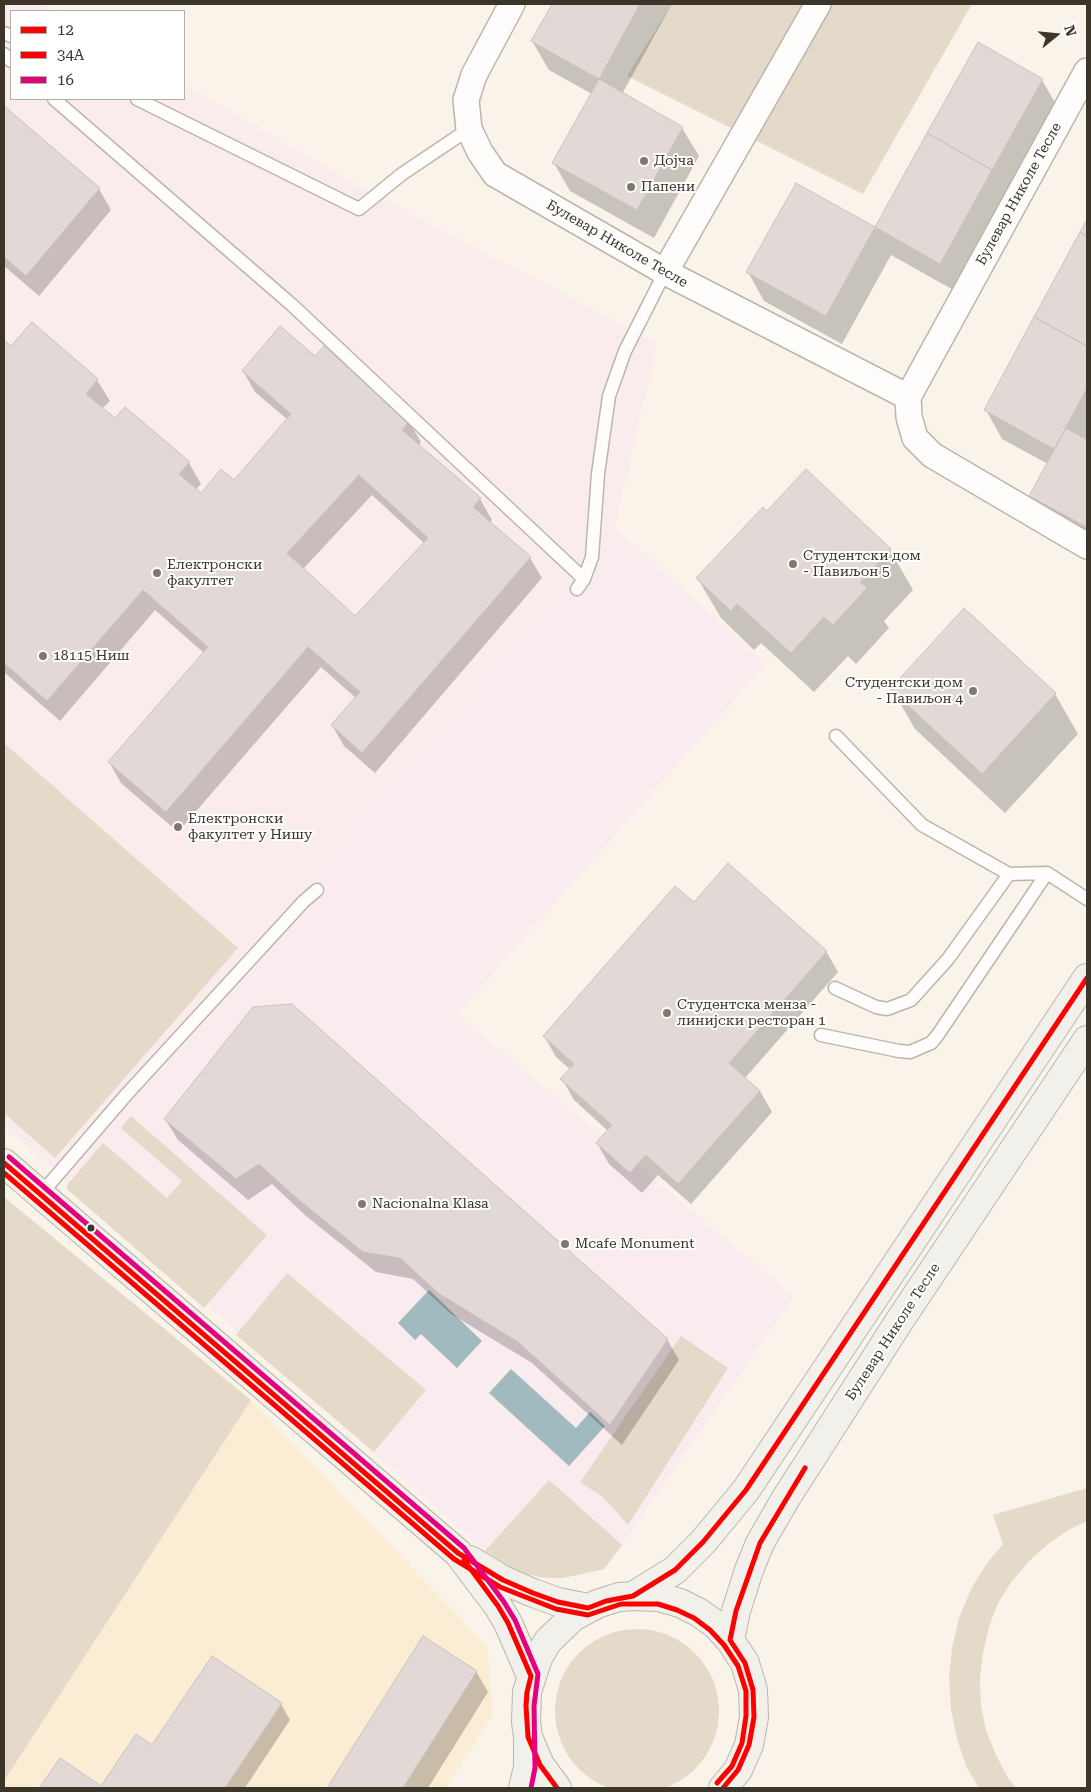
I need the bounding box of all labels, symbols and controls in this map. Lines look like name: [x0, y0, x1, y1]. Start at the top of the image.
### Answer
legend: [10, 10, 185, 100]
north arrow: [1031, 10, 1081, 60]
text: 12: [57, 21, 74, 39]
text: N: [1061, 23, 1080, 38]
text: 34А: [57, 46, 84, 64]
text: 16: [57, 71, 74, 89]
street label: Булевар Николе Тесле: [973, 120, 1065, 268]
place label: Дојча: [654, 153, 694, 169]
marker: Дојча: [638, 155, 650, 167]
place label: Папени: [641, 179, 695, 195]
marker: Папени: [625, 181, 637, 193]
street label: Булевар Николе Тесле: [543, 197, 691, 291]
place label: Студентски дом - Павиљон 5: [803, 548, 921, 580]
place label: Електронски факултет: [167, 557, 262, 590]
marker: Студентски дом - Павиљон 5: [787, 558, 799, 570]
marker: Електронски факултет: [151, 567, 163, 579]
place label: 18115 Ниш: [53, 648, 130, 664]
marker: 18115 Ниш: [37, 650, 49, 662]
place label: Студентски дом - Павиљон 4: [845, 675, 963, 708]
marker: Студентски дом - Павиљон 4: [967, 685, 979, 697]
place label: Електронски факултет у Нишу: [188, 811, 312, 844]
marker: Електронски факултет у Нишу: [172, 821, 184, 833]
place label: Студентска менза - линијски ресторан 1: [677, 997, 826, 1030]
marker: Студентска менза - линијски ресторан 1: [661, 1007, 673, 1019]
place label: Nacionalna Klasa: [372, 1196, 489, 1212]
marker: Nacionalna Klasa: [356, 1198, 368, 1210]
unlabelled marker: [86, 1223, 96, 1233]
place label: Mcafe Monument: [575, 1236, 694, 1252]
marker: Mcafe Monument: [559, 1238, 571, 1250]
street label: Булевар Николе Тесле: [842, 1260, 944, 1404]

